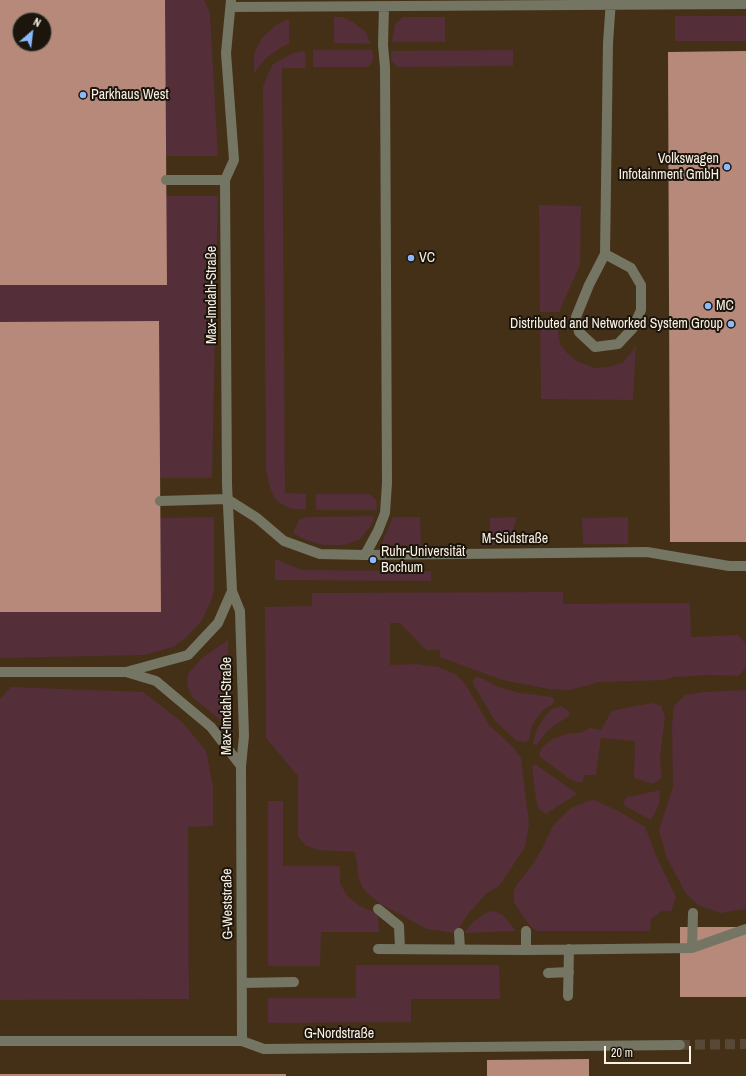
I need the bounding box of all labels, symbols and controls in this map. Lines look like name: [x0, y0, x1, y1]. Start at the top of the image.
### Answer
north arrow: [12, 12, 52, 52]
text: N: [31, 15, 43, 30]
place label: Parkhaus West: [91, 87, 169, 103]
marker: Parkhaus West: [78, 90, 88, 100]
place label: Volkswagen Infotainment GmbH: [619, 151, 719, 184]
marker: Volkswagen Infotainment GmbH: [722, 162, 732, 172]
street label: Max-Imdahl-Straße: [204, 246, 220, 344]
place label: VC: [419, 250, 435, 266]
marker: VC: [406, 253, 416, 263]
place label: MC: [716, 298, 734, 314]
marker: MC: [703, 301, 713, 311]
place label: Distributed and Networked System Group: [510, 316, 723, 332]
marker: Distributed and Networked System Group: [726, 319, 736, 329]
street label: M-Südstraße: [482, 531, 548, 547]
place label: Ruhr-Universität Bochum: [381, 544, 465, 576]
marker: Ruhr-Universität Bochum: [368, 555, 378, 565]
street label: Max-Imdahl-Straße: [219, 657, 235, 755]
street label: G-Weststraße: [219, 868, 237, 940]
street label: G-Nordstraße: [304, 1026, 374, 1042]
scale bar: [606, 1038, 693, 1064]
text: 20 m: [611, 1045, 633, 1061]

